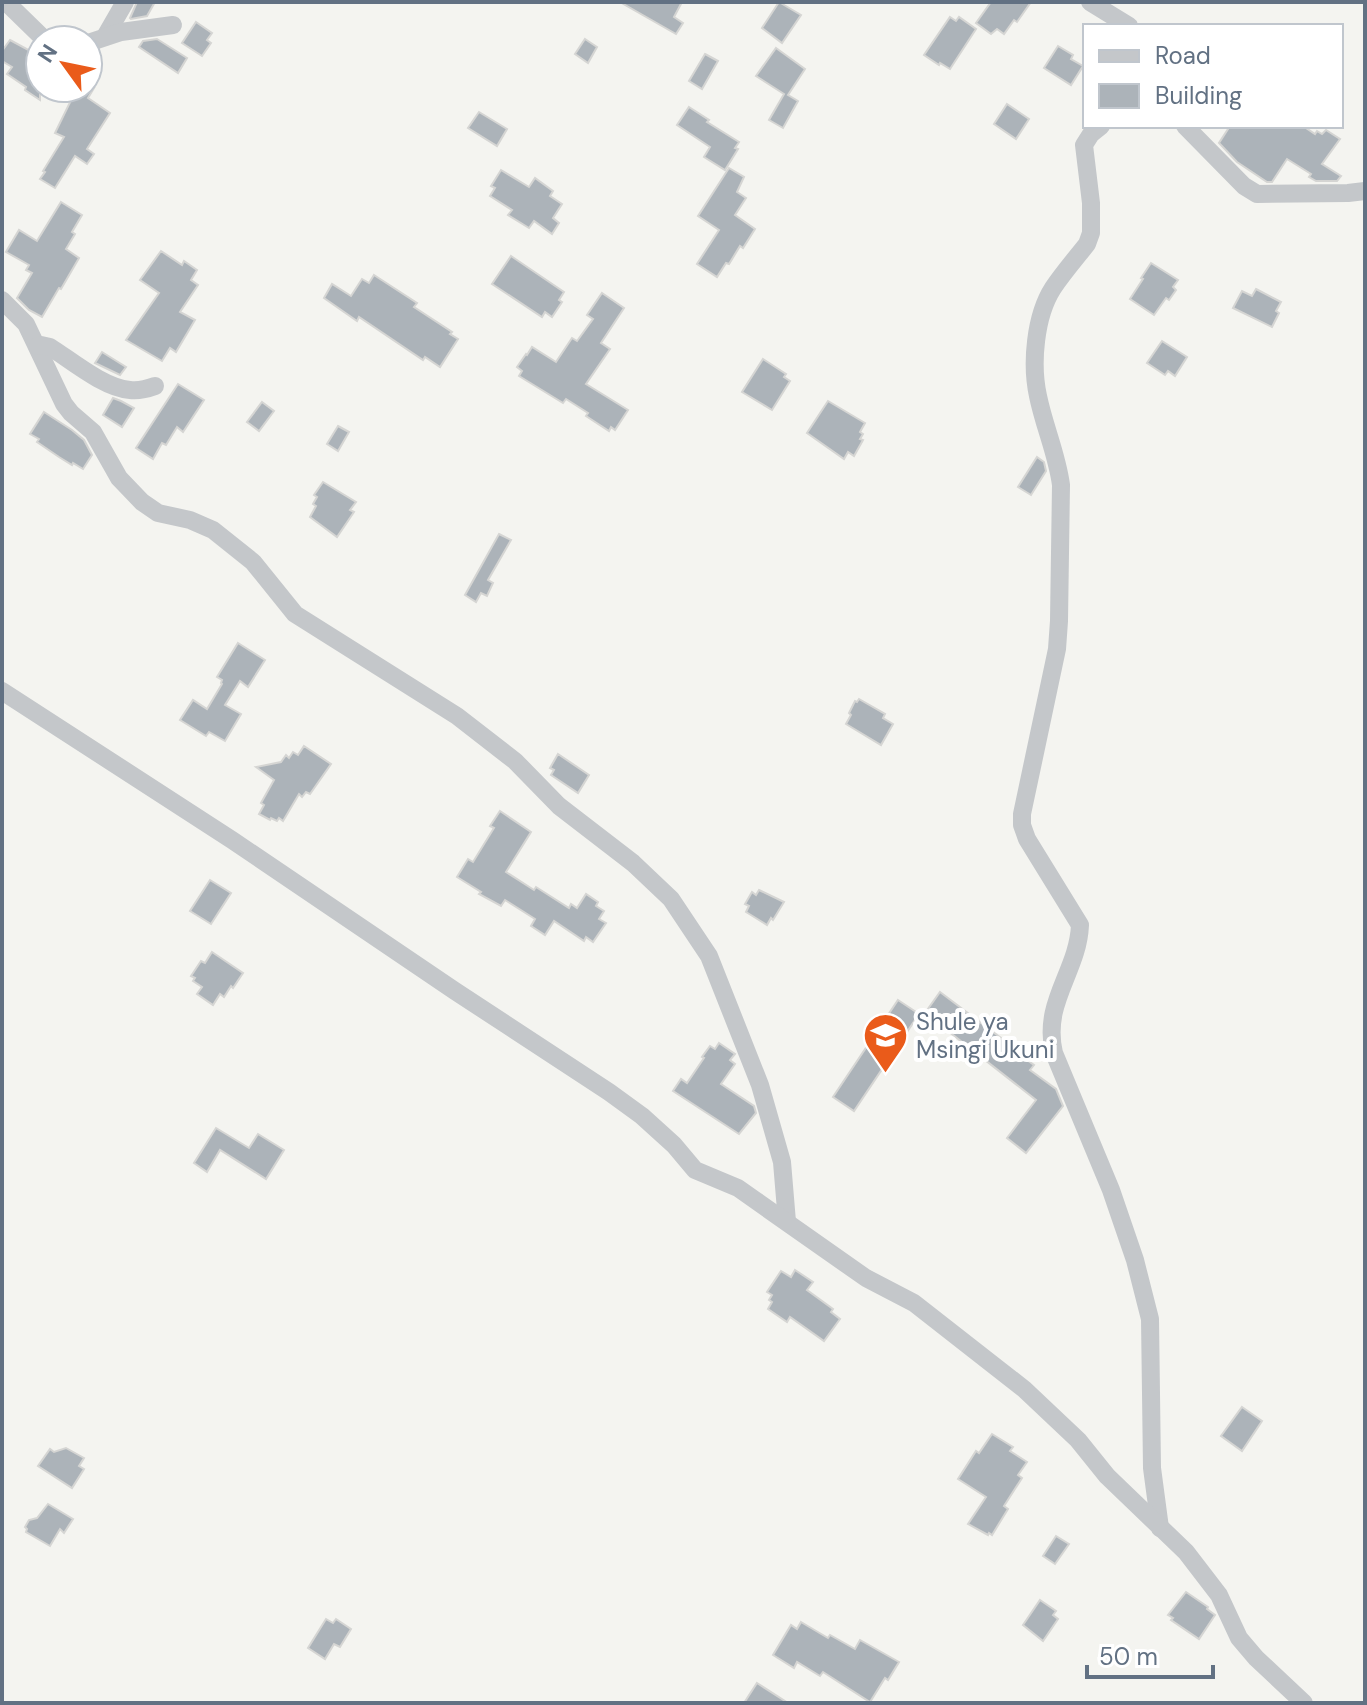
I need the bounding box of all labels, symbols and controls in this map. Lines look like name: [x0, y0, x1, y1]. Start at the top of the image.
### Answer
north arrow: [24, 24, 104, 104]
legend: [1083, 24, 1343, 128]
text: N: [31, 39, 64, 68]
text: Road: [1155, 40, 1211, 71]
text: Building: [1155, 80, 1242, 111]
place label: Shule ya Msingi Ukuni: [916, 1006, 1054, 1065]
school or university icon: Shule ya Msingi Ukuni: [861, 1011, 909, 1074]
scale bar: [1087, 1629, 1213, 1679]
text: 50 m: [1099, 1641, 1158, 1672]

